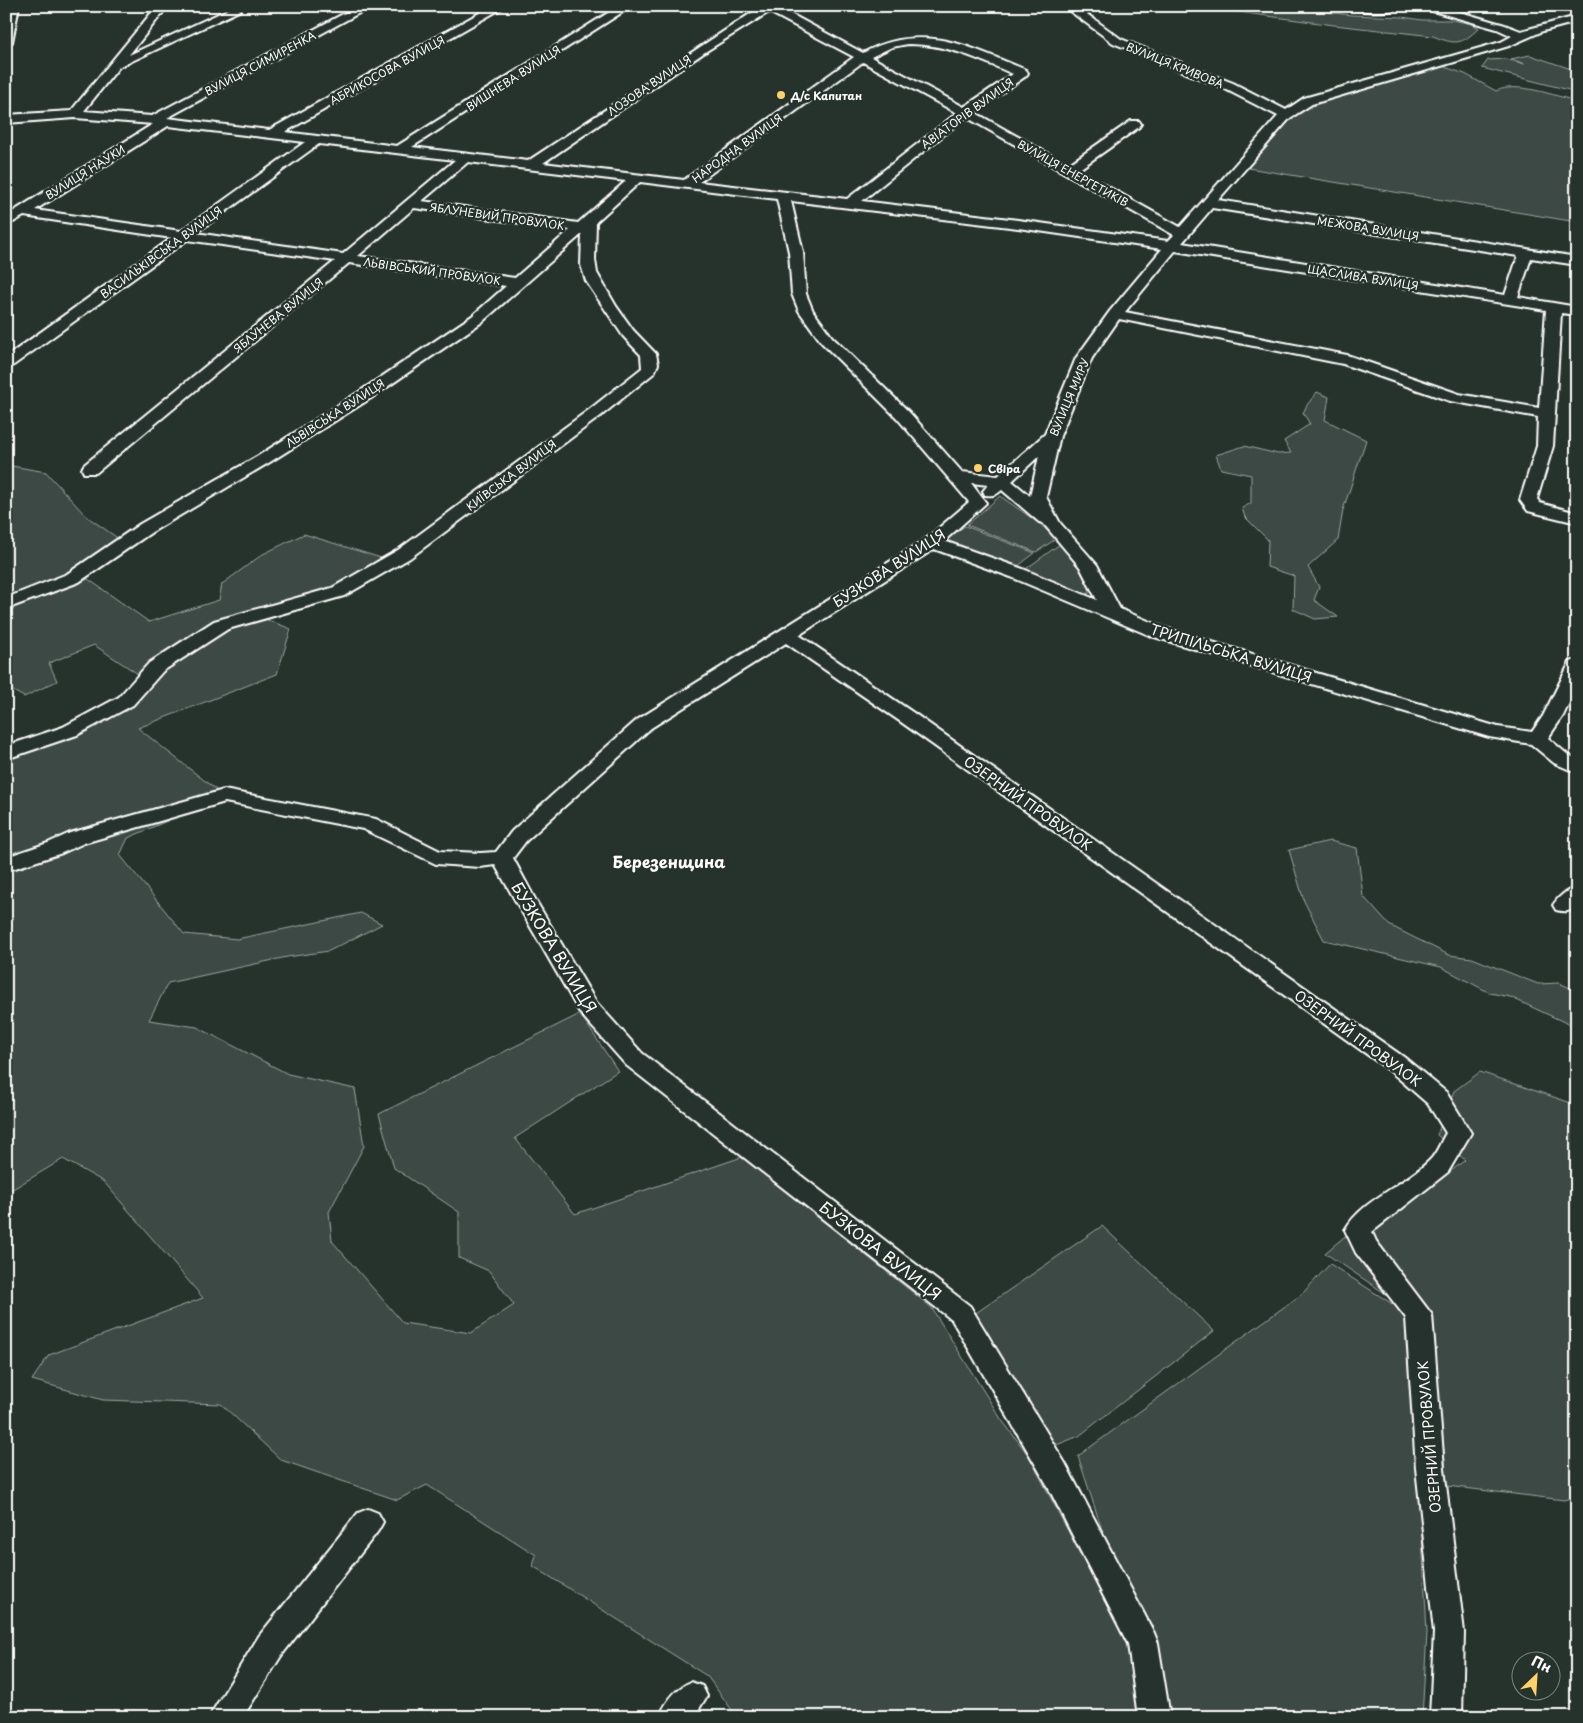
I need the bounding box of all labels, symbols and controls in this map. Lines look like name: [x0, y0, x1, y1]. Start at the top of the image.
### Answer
street label: ВУЛИЦЯ СИМИРЕНКА: [201, 26, 319, 100]
street label: АБРИКОСОВА ВУЛИЦЯ: [326, 31, 448, 109]
street label: ВУЛИЦЯ КРИВОВА: [1124, 38, 1226, 92]
street label: ВИШНЕВА ВУЛИЦЯ: [462, 41, 564, 115]
street label: ЛОЗОВА ВУЛИЦЯ: [604, 51, 694, 119]
street label: АВІАТОРІВ ВУЛИЦЯ: [917, 73, 1017, 153]
place label: Д/с Капитан: [790, 87, 862, 104]
marker: Д/с Капитан: [775, 89, 787, 101]
street label: НАРОДНА ВУЛИЦЯ: [688, 109, 786, 187]
street label: ВУЛИЦЯ ЕНЕРГЕТИКІВ: [1014, 135, 1132, 211]
street label: ВУЛИЦЯ НАУКИ: [42, 141, 128, 203]
street label: ЯБЛУНЕВИЙ ПРОВУЛОК: [429, 198, 565, 234]
street label: ВАСИЛЬКІВСЬКА ВУЛИЦЯ: [96, 202, 226, 302]
street label: МЕЖОВА ВУЛИЦЯ: [1316, 212, 1420, 244]
street label: ЛЬВІВСЬКИЙ ПРОВУЛОК: [362, 253, 502, 289]
street label: ЩАСЛИВА ВУЛИЦЯ: [1306, 260, 1420, 294]
street label: ЯБЛУНЕВА ВУЛИЦЯ: [229, 273, 327, 357]
street label: ВУЛИЦЯ МИРУ: [1045, 355, 1093, 439]
street label: ЛЬВІВСЬКА ВУЛИЦЯ: [282, 375, 388, 451]
street label: КИЇВСЬКА ВУЛИЦЯ: [462, 435, 560, 515]
place label: Свіра: [988, 460, 1021, 477]
marker: Свіра: [972, 462, 984, 474]
street label: БУЗКОВА ВУЛИЦЯ: [829, 524, 949, 612]
street label: ТРИПІЛЬСЬКА ВУЛИЦЯ: [1148, 618, 1314, 688]
street label: ОЗЕРНИЙ ПРОВУЛОК: [960, 751, 1096, 855]
district label: Березенщина: [613, 849, 725, 873]
street label: БУЗКОВА ВУЛИЦЯ: [506, 877, 604, 1017]
street label: ОЗЕРНИЙ ПРОВУЛОК: [1290, 985, 1426, 1091]
street label: БУЗКОВА ВУЛИЦЯ: [815, 1195, 947, 1305]
street label: ОЗЕРНИЙ ПРОВУЛОК: [1412, 1360, 1446, 1514]
north arrow: [1510, 1650, 1560, 1700]
text: Пн: [1528, 1650, 1555, 1678]

